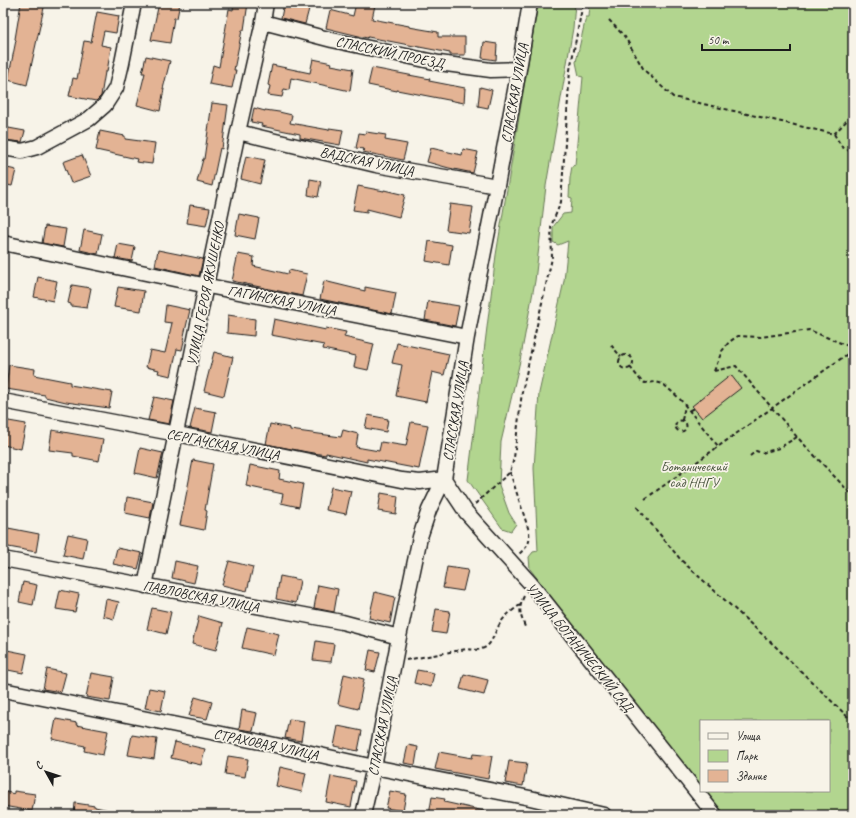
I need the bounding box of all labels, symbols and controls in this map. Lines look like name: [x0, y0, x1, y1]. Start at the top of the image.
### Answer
scale bar: [702, 26, 790, 52]
text: 50 m: [708, 32, 730, 48]
street label: СПАССКИЙ ПРОЕЗД: [334, 33, 448, 73]
street label: СПАССКАЯ УЛИЦА: [497, 41, 532, 144]
street label: ВАДСКАЯ УЛИЦА: [318, 143, 416, 180]
street label: УЛИЦА ГЕРОЯ ЯКУШЕНКО: [183, 219, 228, 367]
street label: ГАГИНСКАЯ УЛИЦА: [227, 282, 338, 319]
street label: СПАССКАЯ УЛИЦА: [439, 359, 472, 462]
street label: СЕРГАЧСКАЯ УЛИЦА: [165, 425, 281, 464]
park label: Ботанический сад ННГУ: [661, 458, 728, 491]
street label: ПАВЛОВСКАЯ УЛИЦА: [142, 577, 261, 616]
street label: УЛИЦА БОТАНИЧЕСКИЙ САД: [522, 579, 637, 716]
street label: СПАССКАЯ УЛИЦА: [365, 674, 401, 777]
legend: [700, 720, 830, 792]
street label: СТРАХОВАЯ УЛИЦА: [212, 725, 321, 764]
text: Улица: [736, 728, 761, 744]
text: Парк: [736, 748, 759, 764]
north arrow: [26, 752, 66, 792]
text: С: [31, 758, 46, 772]
text: Здание: [736, 768, 767, 784]

